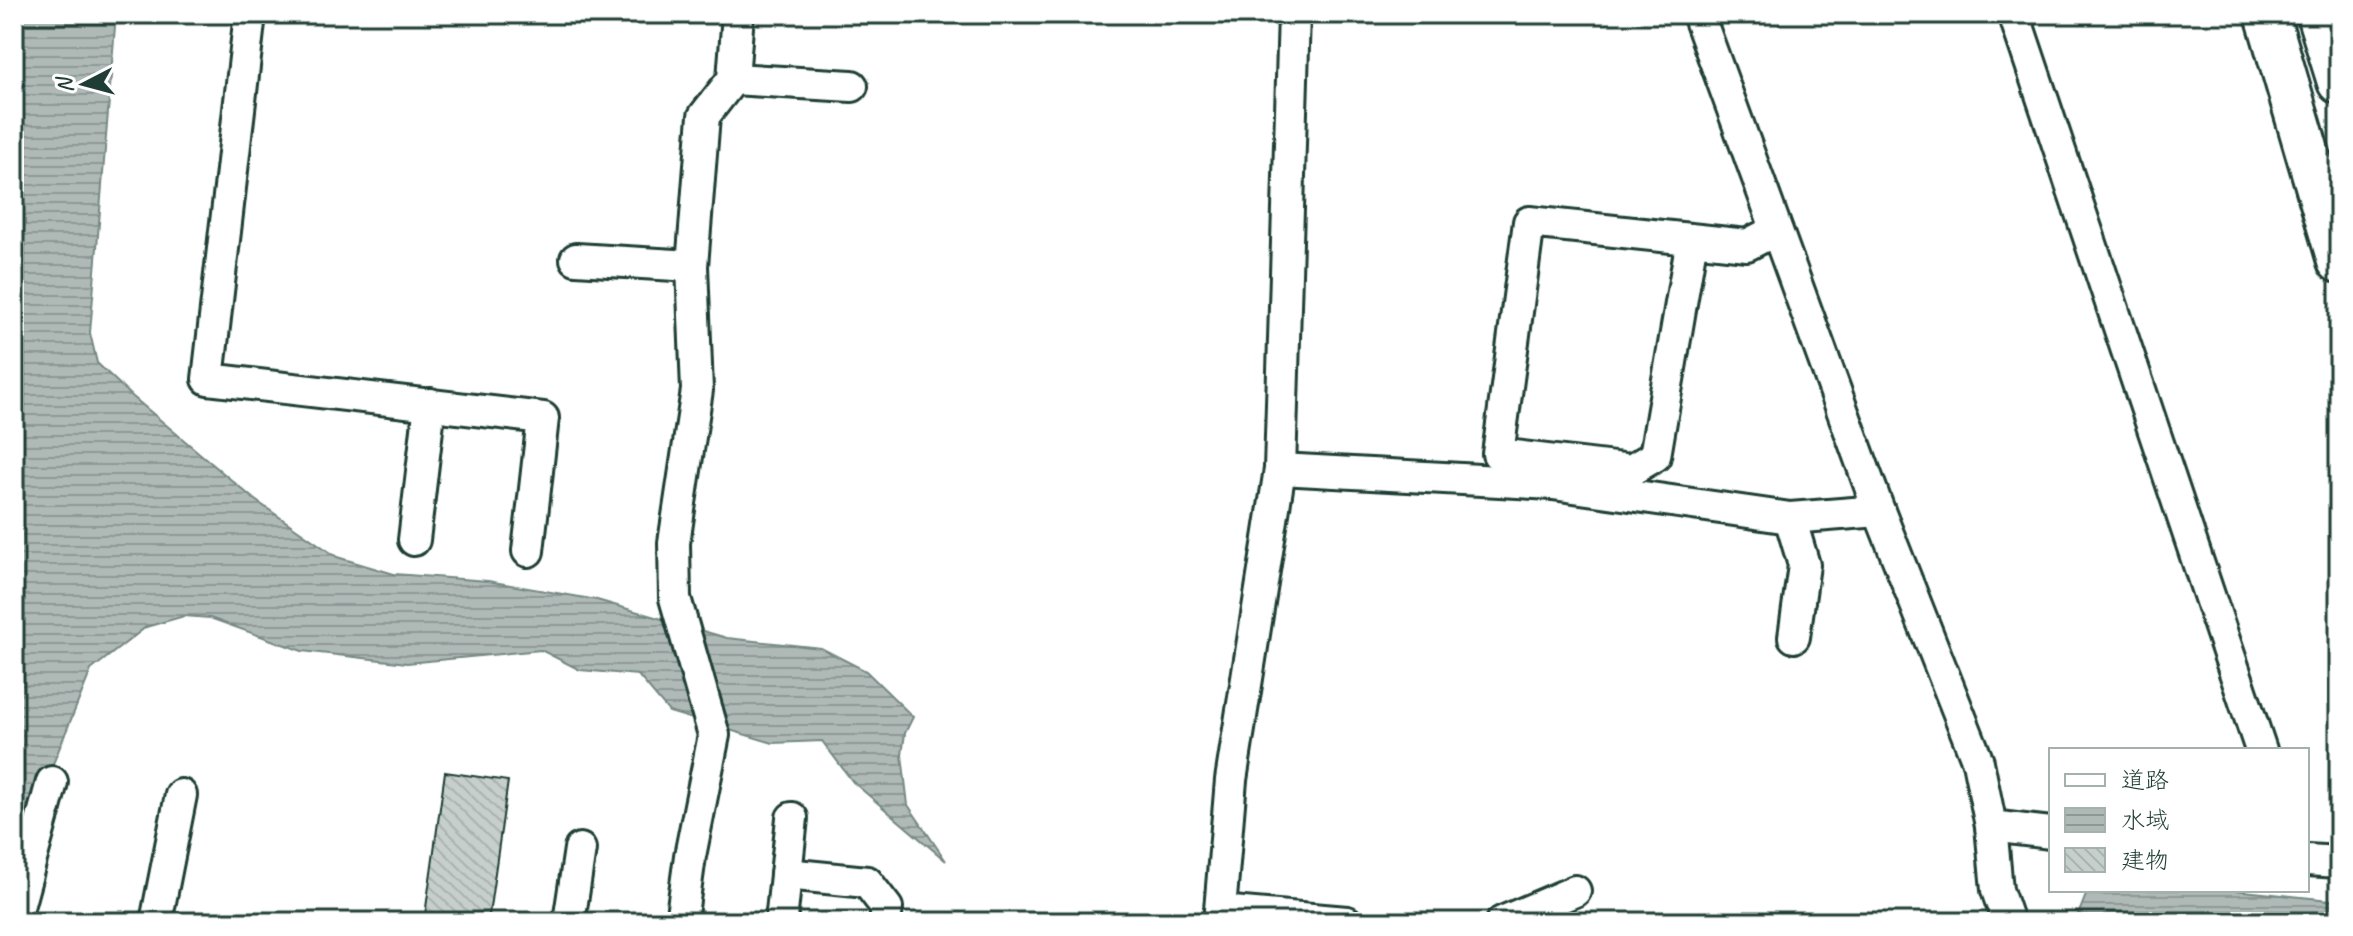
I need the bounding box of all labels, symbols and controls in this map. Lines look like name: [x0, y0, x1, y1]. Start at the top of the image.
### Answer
north arrow: [44, 44, 124, 124]
text: N: [50, 74, 80, 94]
legend: [2049, 748, 2309, 892]
text: 道路: [2121, 765, 2169, 795]
text: 水域: [2121, 805, 2169, 835]
text: 建物: [2121, 845, 2169, 875]

